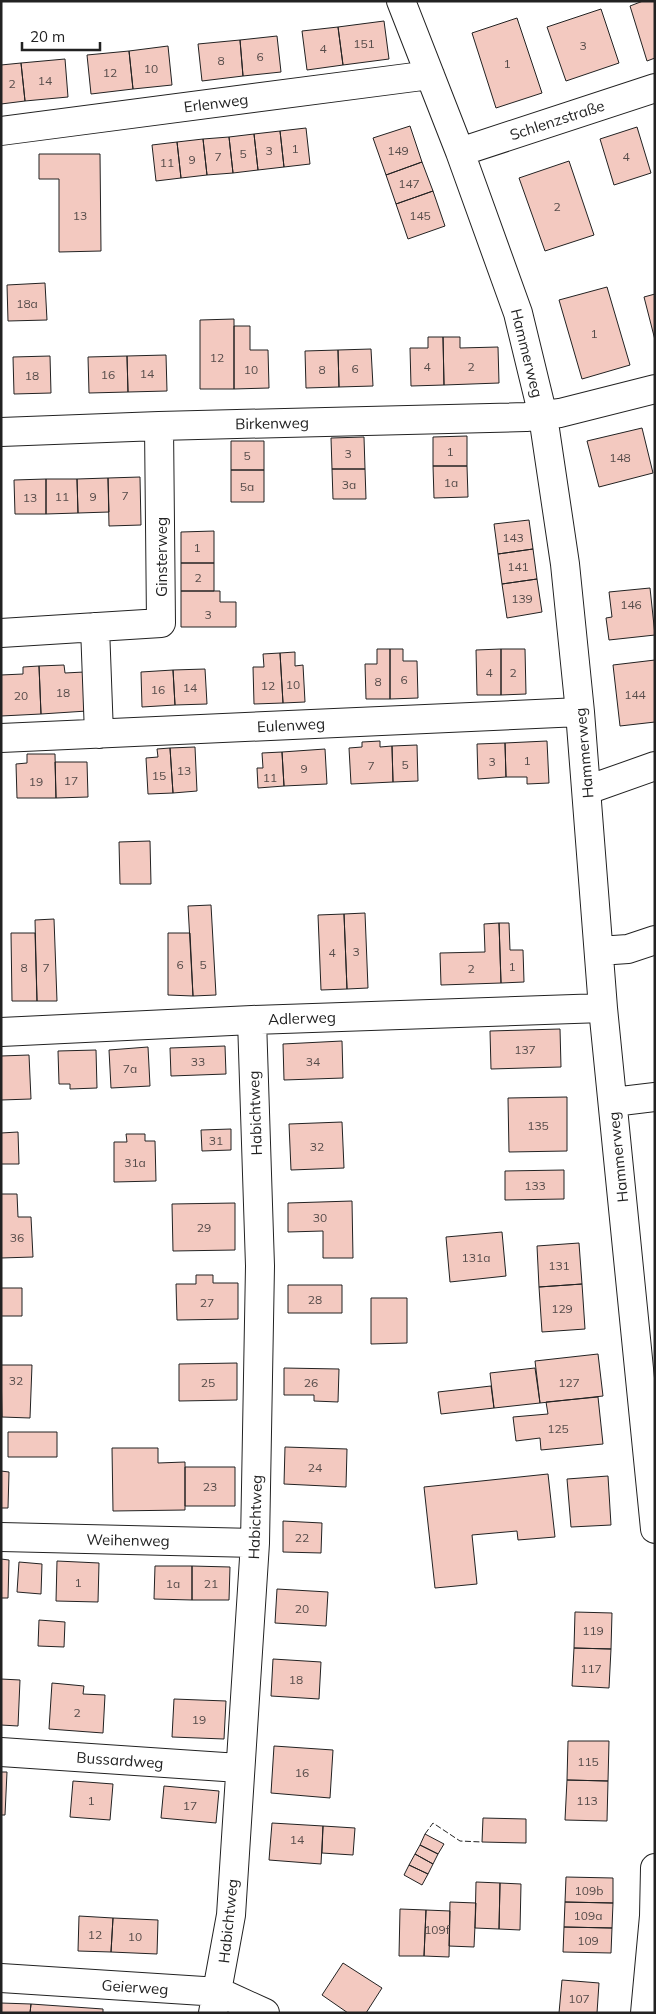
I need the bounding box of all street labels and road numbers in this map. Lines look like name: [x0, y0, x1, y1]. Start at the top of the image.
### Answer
street label: Erlenweg: [183, 90, 249, 116]
street label: Schlenzstraße: [507, 96, 607, 144]
street label: Hammerweg: [507, 307, 547, 399]
street label: Birkenweg: [235, 413, 309, 433]
street label: Ginsterweg: [152, 517, 171, 597]
street label: Hammerweg: [571, 707, 597, 799]
street label: Eulenweg: [257, 714, 325, 736]
street label: Adlerweg: [268, 1007, 336, 1029]
street label: Habichtweg: [244, 1070, 266, 1156]
street label: Hammerweg: [604, 1111, 632, 1203]
street label: Habichtweg: [244, 1474, 266, 1560]
street label: Weihenweg: [86, 1530, 170, 1550]
street label: Bussardweg: [76, 1747, 164, 1773]
street label: Habichtweg: [214, 1878, 242, 1964]
street label: Geierweg: [101, 1975, 169, 1999]

